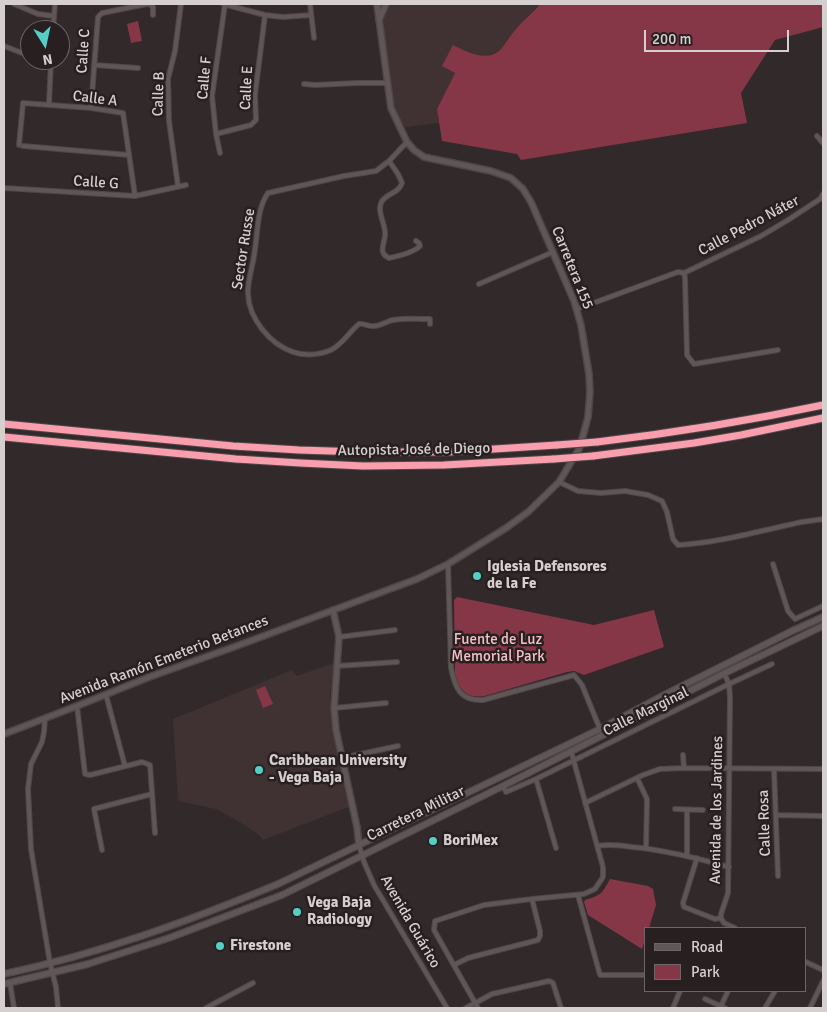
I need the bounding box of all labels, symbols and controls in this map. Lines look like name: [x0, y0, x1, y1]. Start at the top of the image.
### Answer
north arrow: [20, 20, 70, 70]
scale bar: [647, 20, 792, 52]
street label: Calle C: [73, 28, 95, 74]
text: 200 m: [652, 30, 692, 48]
text: N: [41, 50, 54, 68]
street label: Calle F: [194, 55, 216, 101]
street label: Calle E: [237, 65, 257, 111]
street label: Calle B: [149, 71, 169, 117]
street label: Calle A: [72, 87, 118, 111]
street label: Calle G: [73, 172, 119, 194]
street label: Calle Pedro Náter: [696, 192, 802, 260]
street label: Sector Russe: [229, 207, 259, 291]
street label: Carretera 155: [547, 224, 597, 312]
street label: Autopista José de Diego: [338, 440, 490, 460]
place label: Iglesia Defensores de la Fe: [487, 558, 607, 593]
marker: Iglesia Defensores de la Fe: [471, 570, 483, 582]
street label: Avenida Ramón Emeterio Betances: [57, 612, 271, 708]
park label: Fuente de Luz Memorial Park: [451, 631, 545, 666]
street label: Calle Marginal: [600, 684, 692, 740]
street label: Avenida de los Jardines: [707, 736, 727, 884]
place label: Caribbean University - Vega Baja: [269, 752, 407, 787]
marker: Caribbean University - Vega Baja: [253, 764, 265, 776]
street label: Carretera Militar: [364, 783, 468, 845]
street label: Calle Rosa: [755, 789, 775, 857]
place label: BoriMex: [443, 832, 498, 850]
marker: BoriMex: [427, 835, 439, 847]
street label: Avenida Guárico: [376, 872, 444, 972]
place label: Vega Baja Radiology: [307, 894, 372, 929]
marker: Vega Baja Radiology: [291, 906, 303, 918]
legend: [644, 927, 807, 992]
place label: Firestone: [230, 937, 291, 955]
text: Road: [691, 938, 723, 956]
marker: Firestone: [214, 940, 226, 952]
text: Park: [691, 963, 720, 981]

